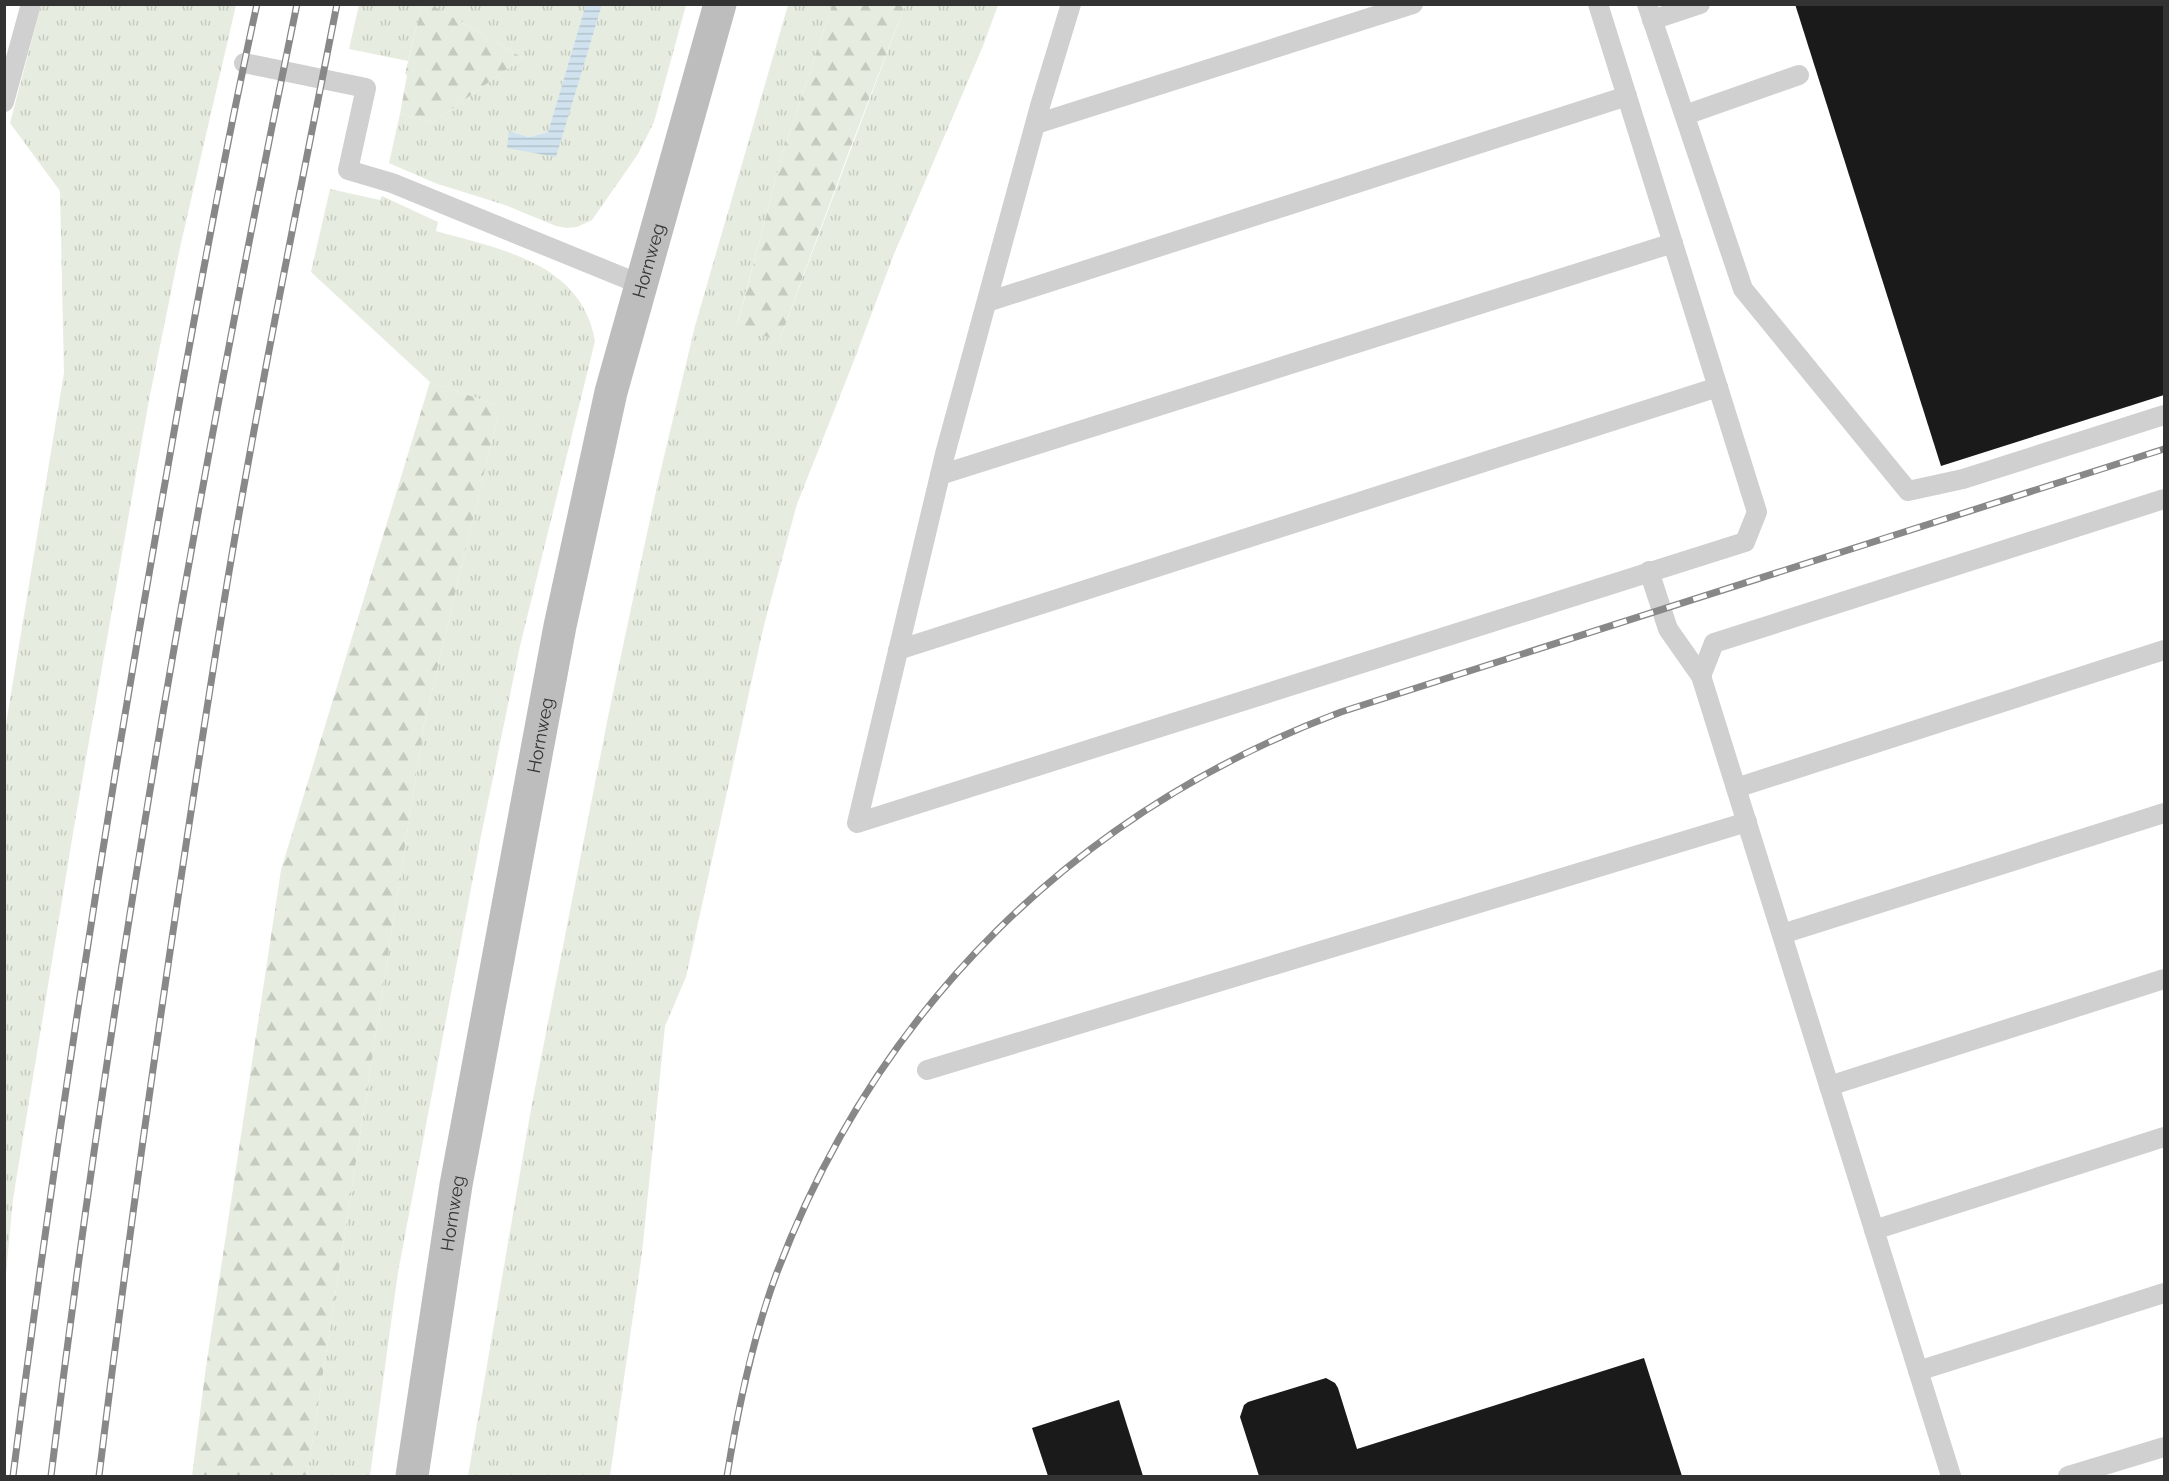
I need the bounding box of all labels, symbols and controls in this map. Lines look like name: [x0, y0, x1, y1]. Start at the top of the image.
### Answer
street label: Hornweg: [627, 221, 668, 300]
street label: Hornweg: [522, 695, 557, 775]
street label: Hornweg: [436, 1173, 468, 1252]

